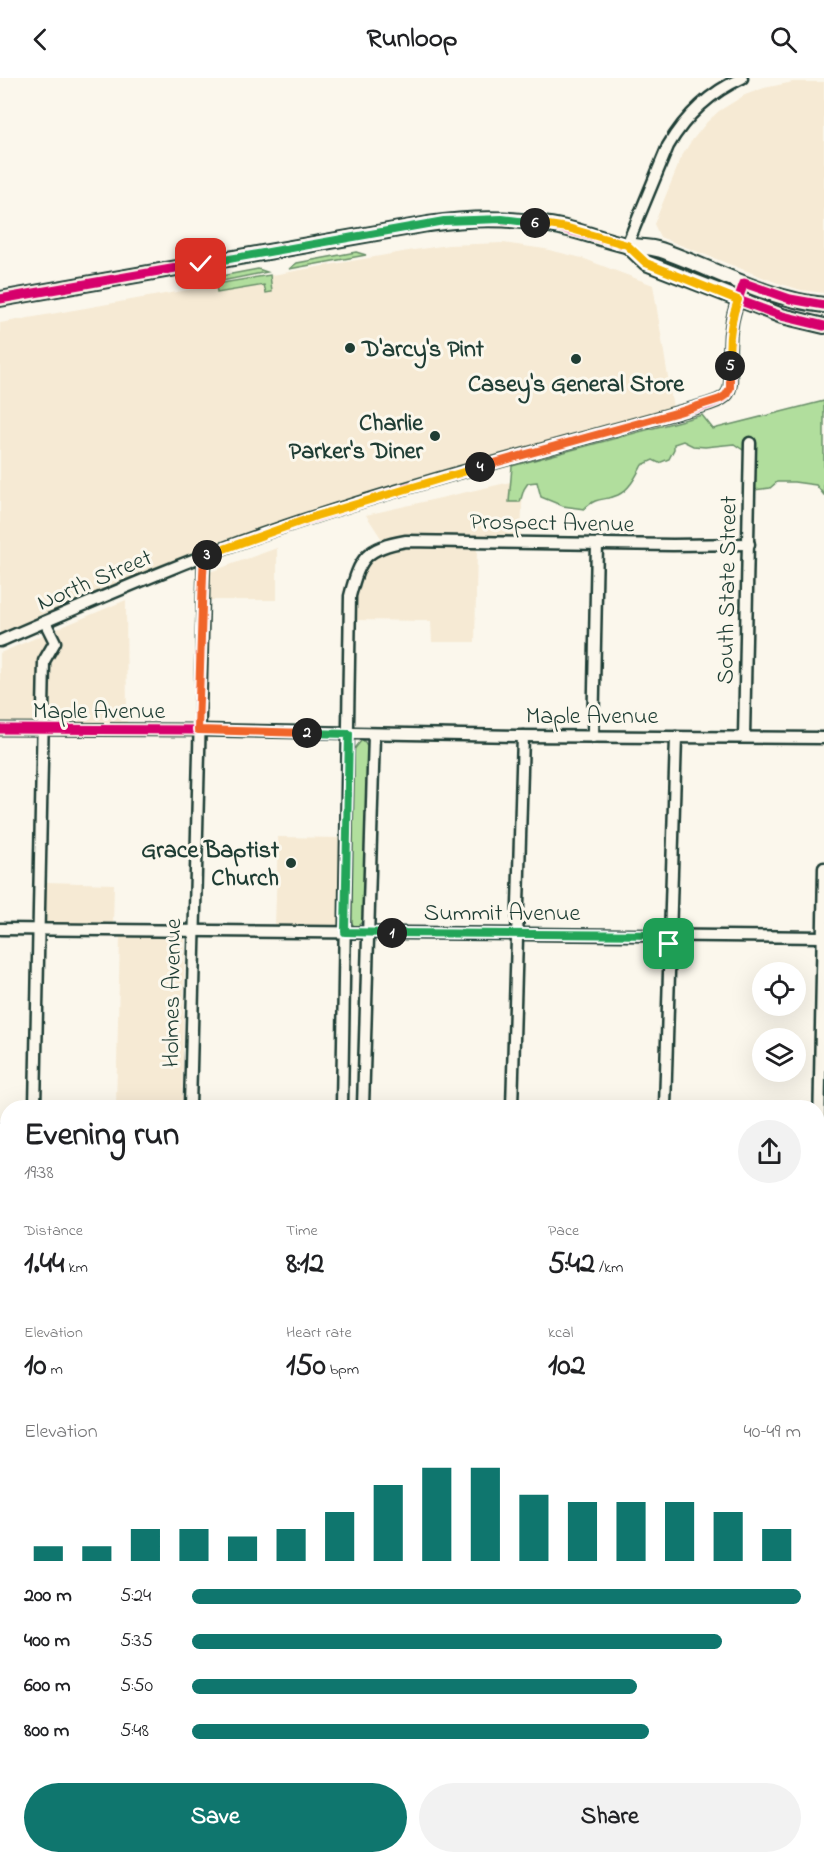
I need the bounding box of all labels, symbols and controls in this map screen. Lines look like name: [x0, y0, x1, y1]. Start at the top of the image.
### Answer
text: Runloop: [367, 20, 457, 59]
icon: back: [24, 23, 57, 56]
icon: search: [767, 23, 800, 56]
pin: 6: [520, 208, 550, 238]
text: 6: [531, 211, 539, 235]
pin: [175, 238, 226, 289]
icon: check: [184, 247, 217, 280]
place label: D'arcy's Pint: [361, 333, 485, 369]
marker: D'arcy's Pint: [343, 341, 357, 355]
pin: 5: [715, 351, 745, 381]
marker: Casey's General Store: [569, 352, 583, 366]
text: 5: [725, 354, 735, 378]
place label: Casey's General Store: [468, 368, 685, 404]
place label: Charlie Parker's Diner: [289, 407, 424, 470]
marker: Charlie Parker's Diner: [428, 429, 442, 443]
pin: 4: [465, 452, 495, 482]
text: 4: [477, 455, 483, 479]
street label: South State Street: [709, 495, 748, 685]
street label: Prospect Avenue: [469, 506, 635, 543]
pin: 3: [192, 540, 222, 570]
street label: North Street: [32, 541, 158, 621]
text: 3: [204, 543, 210, 567]
street label: Maple Avenue: [33, 695, 165, 730]
street label: Maple Avenue: [526, 700, 658, 735]
pin: 2: [292, 718, 322, 748]
text: 2: [303, 721, 311, 745]
place label: Grace Baptist Church: [141, 834, 280, 897]
marker: Grace Baptist Church: [284, 856, 298, 870]
street label: Summit Avenue: [424, 897, 580, 932]
street label: Holmes Avenue: [155, 918, 192, 1068]
pin: 1: [377, 918, 407, 948]
pin: [643, 918, 694, 969]
text: 1: [389, 921, 395, 945]
icon: arrive: [652, 927, 685, 960]
map controls: [752, 962, 806, 1082]
button: locate: [752, 962, 806, 1016]
button: layers: [752, 1028, 806, 1082]
text: Evening run: [24, 1112, 179, 1160]
button: share: [738, 1120, 801, 1183]
text: 19:38: [24, 1159, 54, 1188]
text: Distance: [24, 1219, 83, 1243]
text: Time: [286, 1219, 318, 1243]
text: Pace: [548, 1219, 579, 1243]
text: 1.44: [24, 1243, 64, 1287]
text: 8:12: [286, 1243, 324, 1287]
text: 5:42: [548, 1243, 595, 1287]
text: km: [64, 1256, 88, 1280]
text: /km: [595, 1256, 623, 1280]
text: Elevation: [24, 1321, 83, 1345]
text: Heart rate: [286, 1321, 352, 1345]
text: kcal: [548, 1321, 573, 1345]
text: 10: [24, 1345, 47, 1389]
text: 150: [286, 1345, 326, 1389]
text: 102: [548, 1345, 585, 1389]
text: m: [47, 1358, 63, 1382]
text: bpm: [326, 1358, 359, 1382]
text: Elevation: [24, 1418, 98, 1447]
text: 40–49 m: [744, 1418, 801, 1447]
text: 200 m: [24, 1582, 72, 1611]
text: 5:24: [120, 1582, 151, 1611]
text: 400 m: [24, 1627, 70, 1656]
text: 5:35: [120, 1627, 153, 1656]
text: 600 m: [24, 1672, 71, 1701]
text: 5:50: [120, 1672, 153, 1701]
text: 800 m: [24, 1717, 69, 1746]
text: 5:48: [120, 1717, 149, 1746]
button: Save: [24, 1783, 407, 1852]
button: Share: [419, 1783, 801, 1852]

